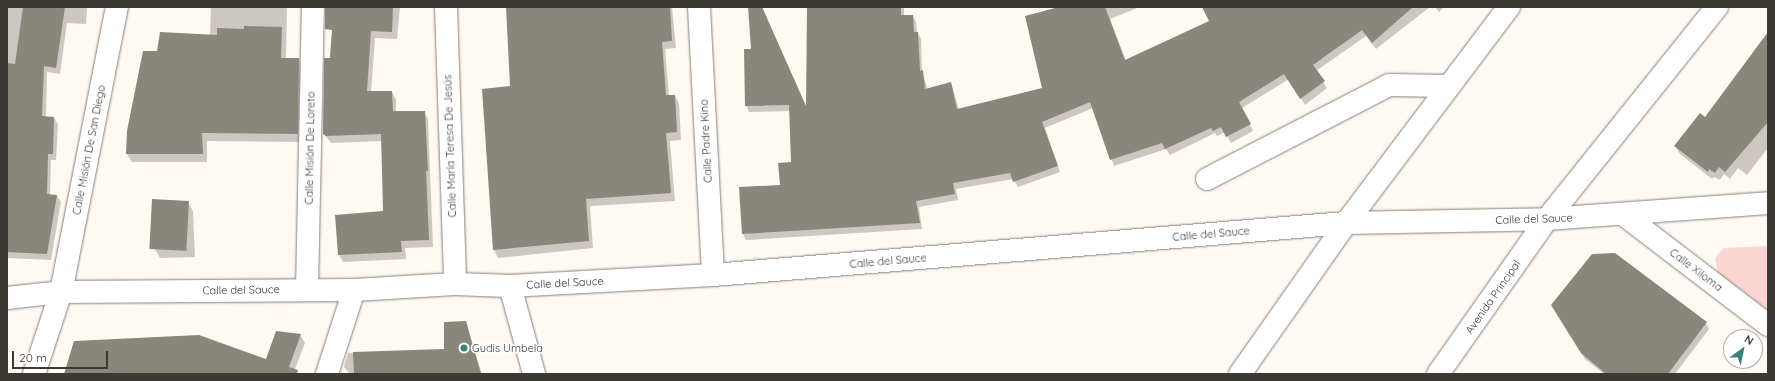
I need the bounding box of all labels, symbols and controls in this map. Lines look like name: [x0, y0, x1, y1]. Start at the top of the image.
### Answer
street label: Calle María Teresa De Jesús: [441, 74, 459, 218]
street label: Calle Misión De San Diego: [70, 84, 108, 216]
street label: Calle Misión De Loreto: [302, 91, 318, 205]
street label: Calle Padre Kino: [697, 99, 715, 183]
street label: Calle del Sauce: [1495, 211, 1573, 227]
street label: Calle del Sauce: [1172, 224, 1250, 244]
street label: Calle Xiloma: [1667, 246, 1725, 294]
street label: Calle del Sauce: [849, 251, 927, 271]
street label: Avenida Principal: [1463, 257, 1523, 337]
street label: Calle del Sauce: [526, 274, 604, 292]
street label: Calle del Sauce: [202, 283, 280, 297]
north arrow: [1723, 329, 1763, 369]
text: N: [1742, 332, 1756, 348]
place label: Gudis Umbela: [472, 341, 543, 355]
scale bar: [14, 343, 110, 369]
marker: Gudis Umbela: [459, 343, 469, 353]
text: 20 m: [19, 350, 47, 365]

